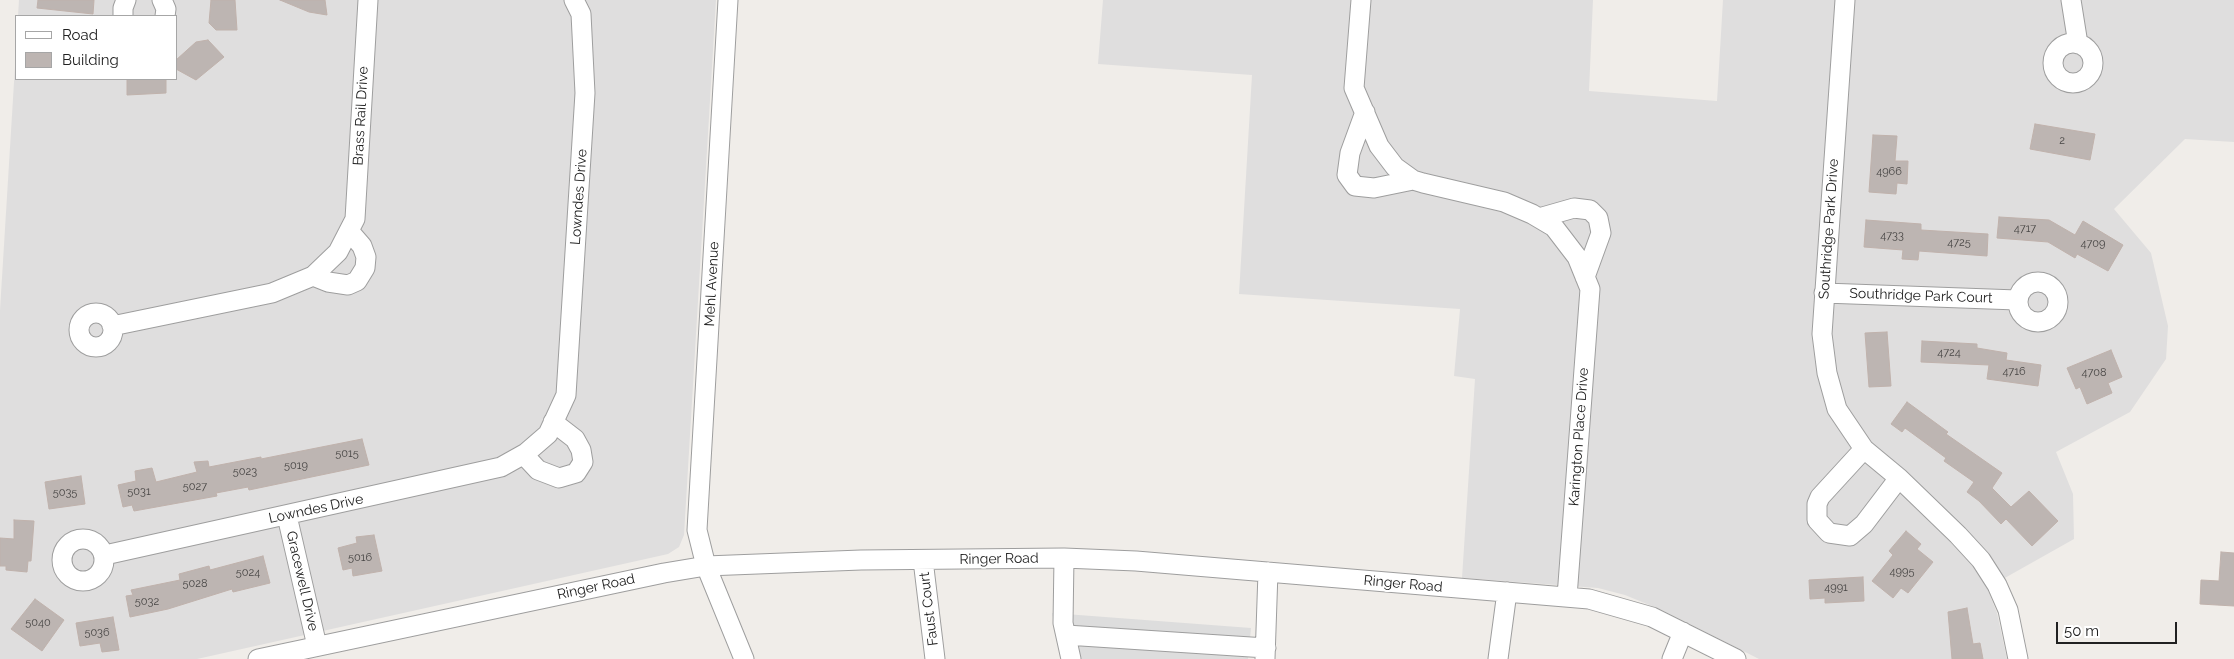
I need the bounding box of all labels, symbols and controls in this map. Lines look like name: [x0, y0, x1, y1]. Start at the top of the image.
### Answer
legend: [15, 15, 178, 80]
text: Road: [62, 26, 98, 44]
text: Building: [62, 51, 119, 69]
street label: Brass Rail Drive: [350, 66, 372, 166]
house number: 2: [2059, 134, 2065, 148]
street label: Lowndes Drive: [567, 148, 591, 246]
street label: Southridge Park Drive: [1816, 158, 1842, 300]
house number: 4966: [1876, 165, 1902, 179]
house number: 4717: [2014, 222, 2036, 236]
house number: 4733: [1880, 229, 1904, 243]
house number: 4725: [1947, 236, 1971, 250]
house number: 4709: [2081, 237, 2105, 251]
street label: Mehl Avenue: [701, 241, 723, 327]
street label: Southridge Park Court: [1849, 285, 1993, 307]
house number: 4724: [1937, 346, 1961, 360]
house number: 4716: [2002, 365, 2026, 379]
house number: 4708: [2081, 366, 2107, 380]
street label: Karington Place Drive: [1566, 367, 1592, 507]
house number: 5015: [335, 447, 359, 461]
house number: 5019: [284, 459, 308, 473]
house number: 5023: [233, 465, 257, 479]
house number: 5027: [183, 480, 207, 494]
house number: 5031: [127, 485, 151, 499]
house number: 5035: [53, 486, 77, 500]
street label: Lowndes Drive: [267, 491, 365, 527]
street label: Gracewell Drive: [282, 529, 322, 633]
street label: Ringer Road: [959, 550, 1039, 568]
house number: 5016: [348, 551, 372, 565]
house number: 4995: [1890, 565, 1914, 579]
house number: 5024: [236, 566, 260, 580]
street label: Ringer Road: [556, 571, 636, 603]
street label: Faust Court: [916, 571, 942, 647]
street label: Ringer Road: [1363, 572, 1443, 596]
house number: 5028: [183, 577, 207, 591]
house number: 4991: [1824, 581, 1848, 595]
house number: 5032: [135, 595, 159, 609]
scale bar: [2059, 612, 2180, 644]
house number: 5040: [25, 616, 51, 630]
text: 50 m: [2064, 622, 2099, 640]
house number: 5036: [84, 626, 110, 640]

